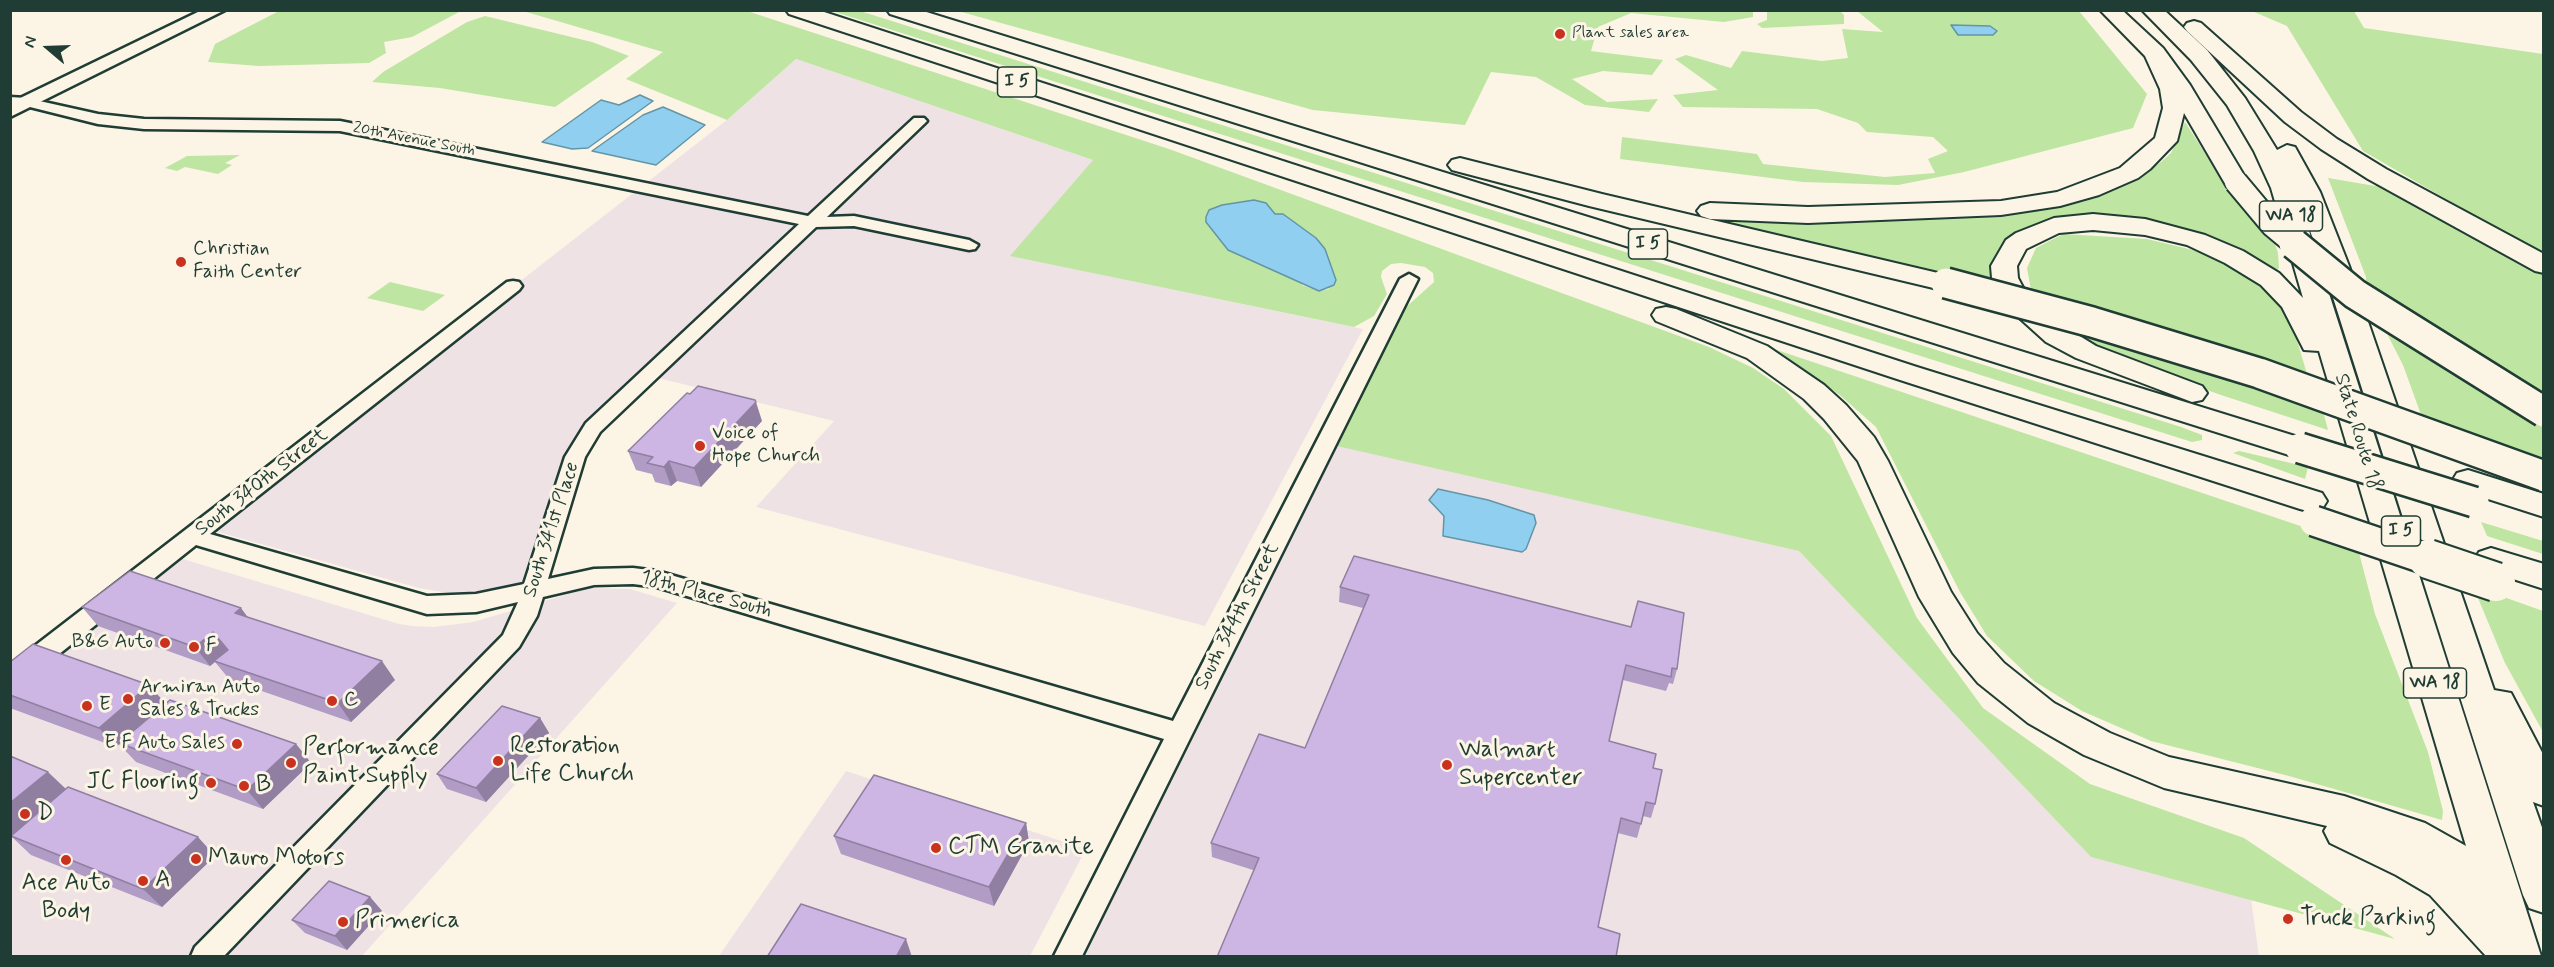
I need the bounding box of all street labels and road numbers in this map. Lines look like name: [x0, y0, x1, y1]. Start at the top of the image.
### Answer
road number: I 5: [998, 67, 1036, 97]
street label: 20th Avenue South: [351, 119, 477, 161]
road number: WA 18: [2260, 201, 2322, 231]
road number: I 5: [1628, 229, 1668, 259]
street label: State Route 18: [2328, 371, 2386, 493]
street label: South 340th Street: [191, 424, 333, 542]
street label: South 341st Place: [519, 459, 585, 601]
road number: I 5: [2382, 516, 2420, 546]
street label: South 344th Street: [1191, 540, 1285, 694]
street label: 18th Place South: [638, 566, 774, 624]
road number: WA 18: [2404, 668, 2466, 698]

